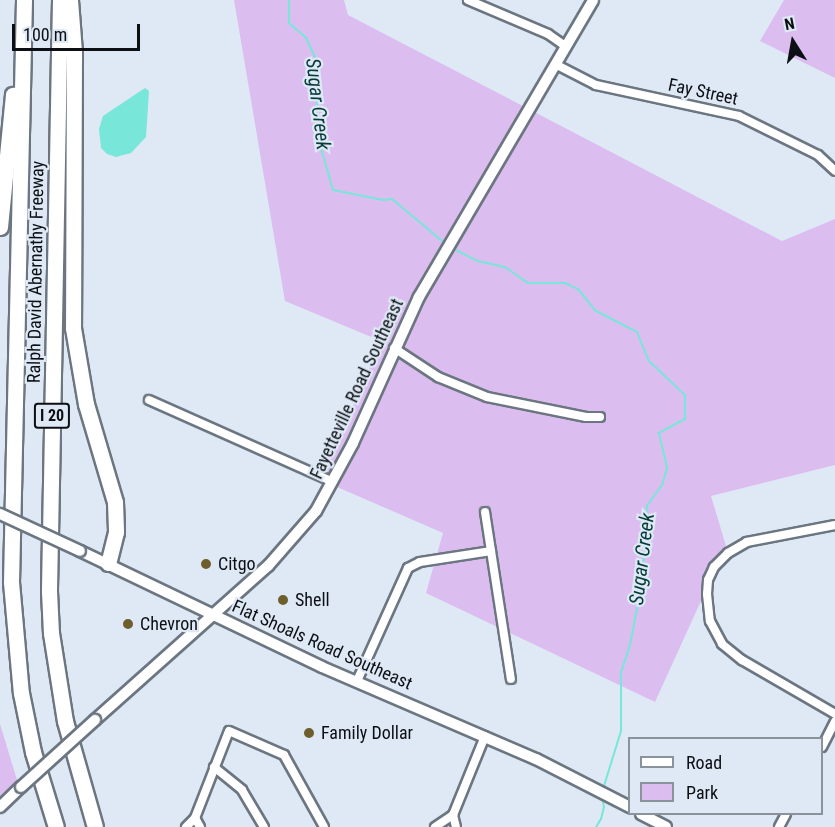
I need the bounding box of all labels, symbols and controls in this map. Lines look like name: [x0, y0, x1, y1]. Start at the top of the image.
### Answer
scale bar: [15, 12, 142, 50]
north arrow: [763, 12, 823, 72]
text: N: [783, 14, 796, 34]
text: 100 m: [23, 24, 67, 45]
water label: Sugar Creek: [300, 57, 336, 151]
street label: Fay Street: [666, 74, 740, 110]
street label: Ralph David Abernathy Freeway: [23, 161, 49, 383]
street label: Fayetteville Road Southeast: [306, 295, 408, 483]
road number: I 20: [32, 403, 72, 429]
water label: Sugar Creek: [624, 512, 660, 606]
place label: Citgo: [218, 553, 256, 575]
marker: Citgo: [199, 557, 213, 571]
place label: Shell: [295, 589, 330, 611]
marker: Shell: [276, 593, 290, 607]
street label: Flat Shoals Road Southeast: [229, 595, 415, 695]
place label: Chevron: [140, 613, 198, 635]
marker: Chevron: [121, 617, 135, 631]
place label: Family Dollar: [321, 722, 413, 744]
marker: Family Dollar: [302, 726, 316, 740]
legend: [628, 737, 823, 815]
text: Road: [686, 752, 722, 773]
text: Park: [686, 782, 718, 803]

